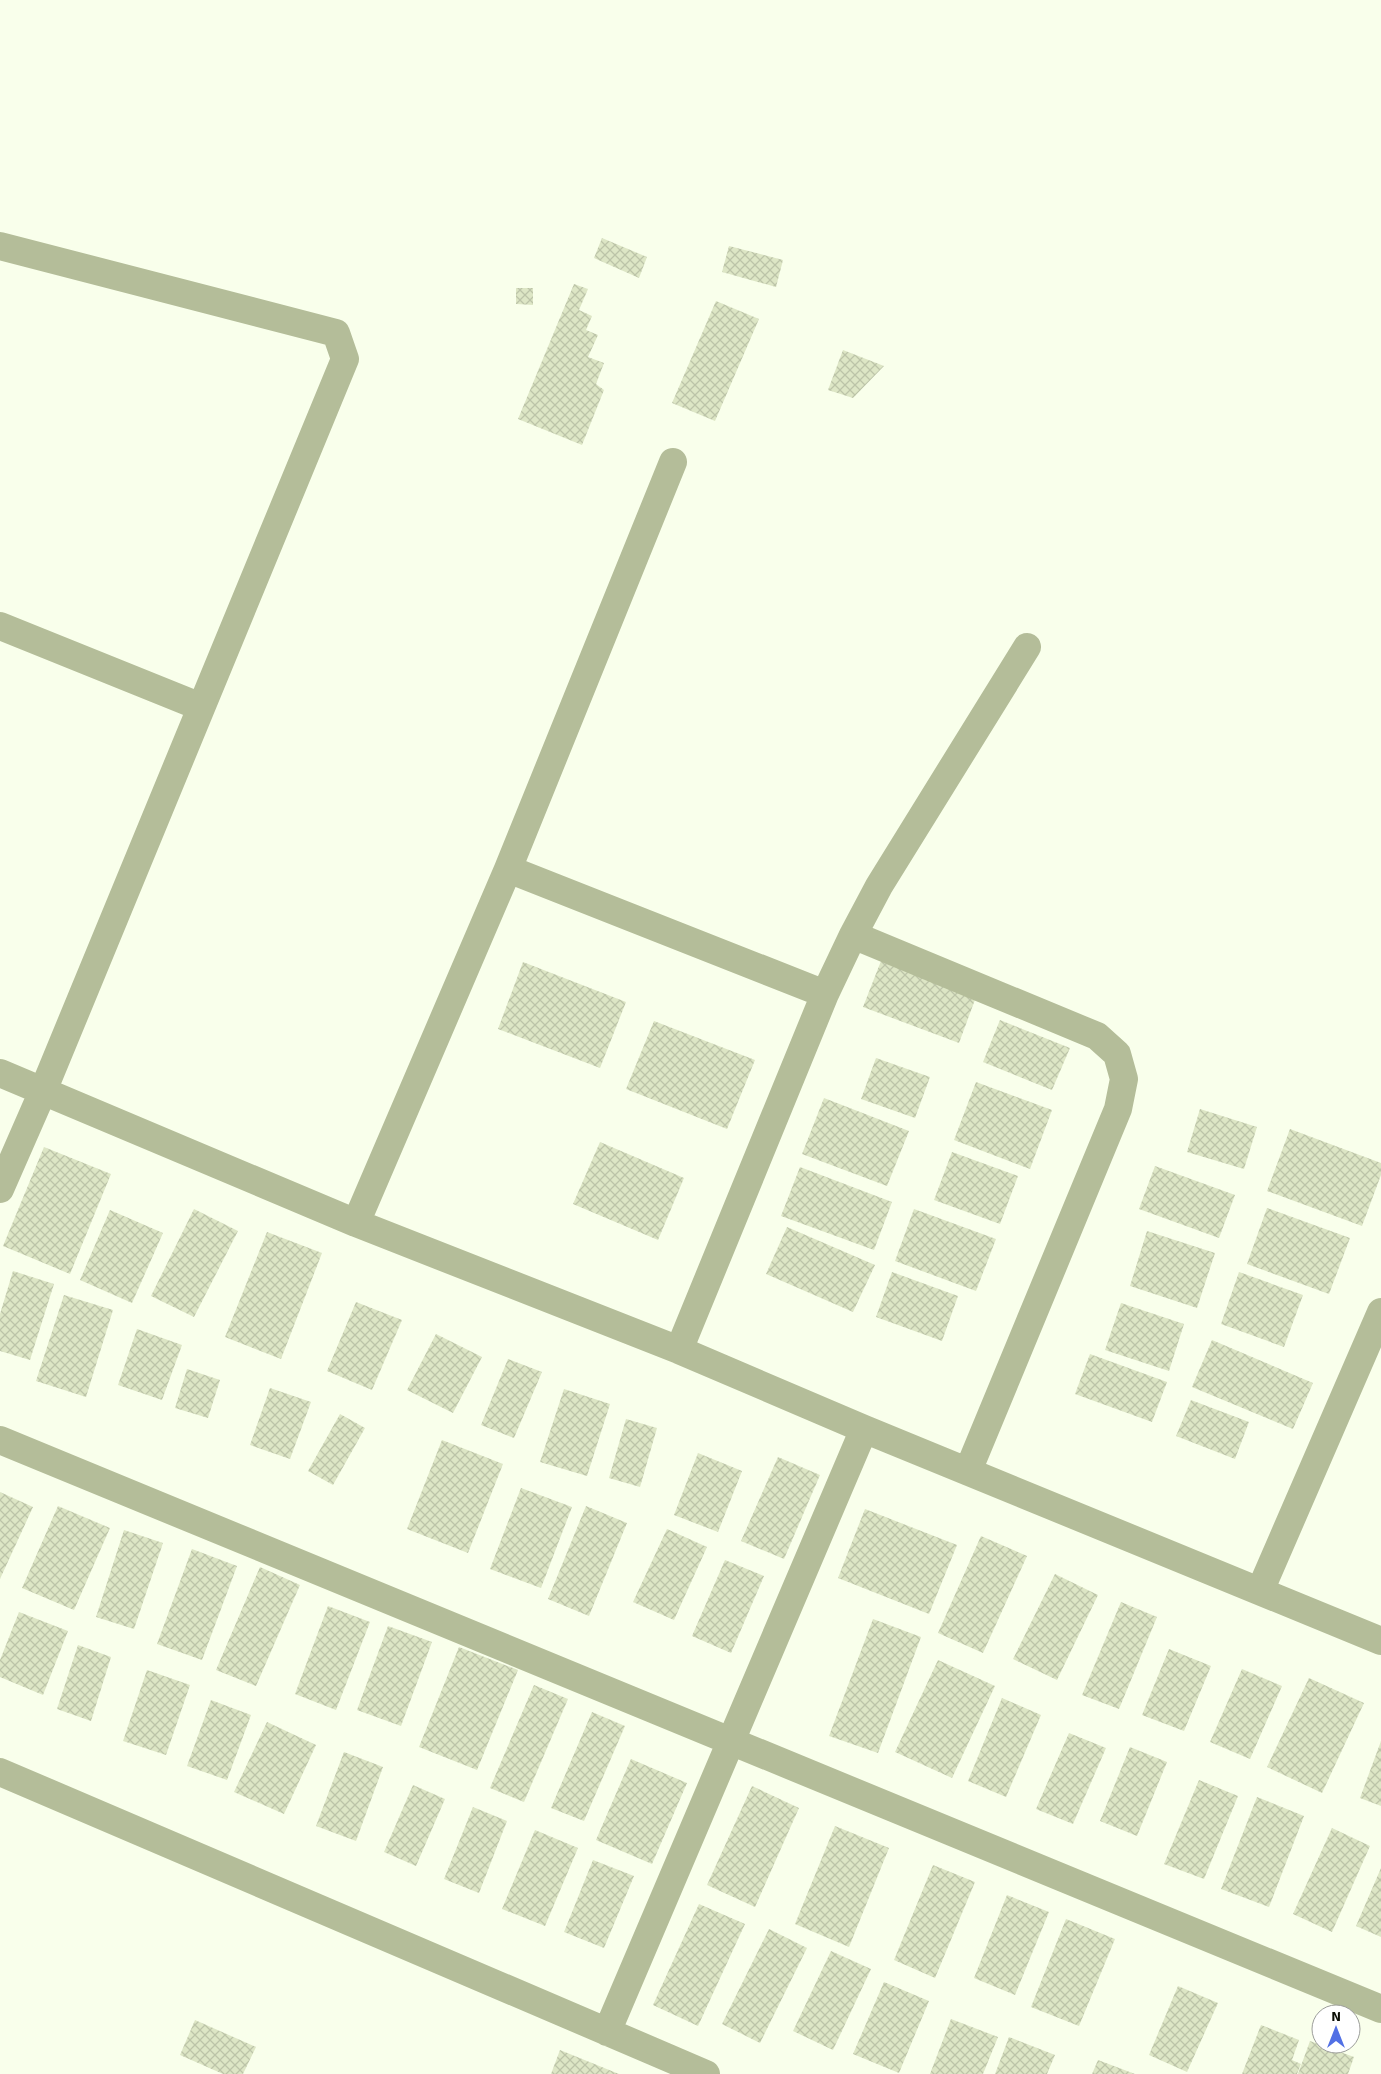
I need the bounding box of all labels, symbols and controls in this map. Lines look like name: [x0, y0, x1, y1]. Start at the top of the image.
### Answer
north arrow: [1311, 2004, 1361, 2054]
text: N: [1331, 2008, 1341, 2025]

